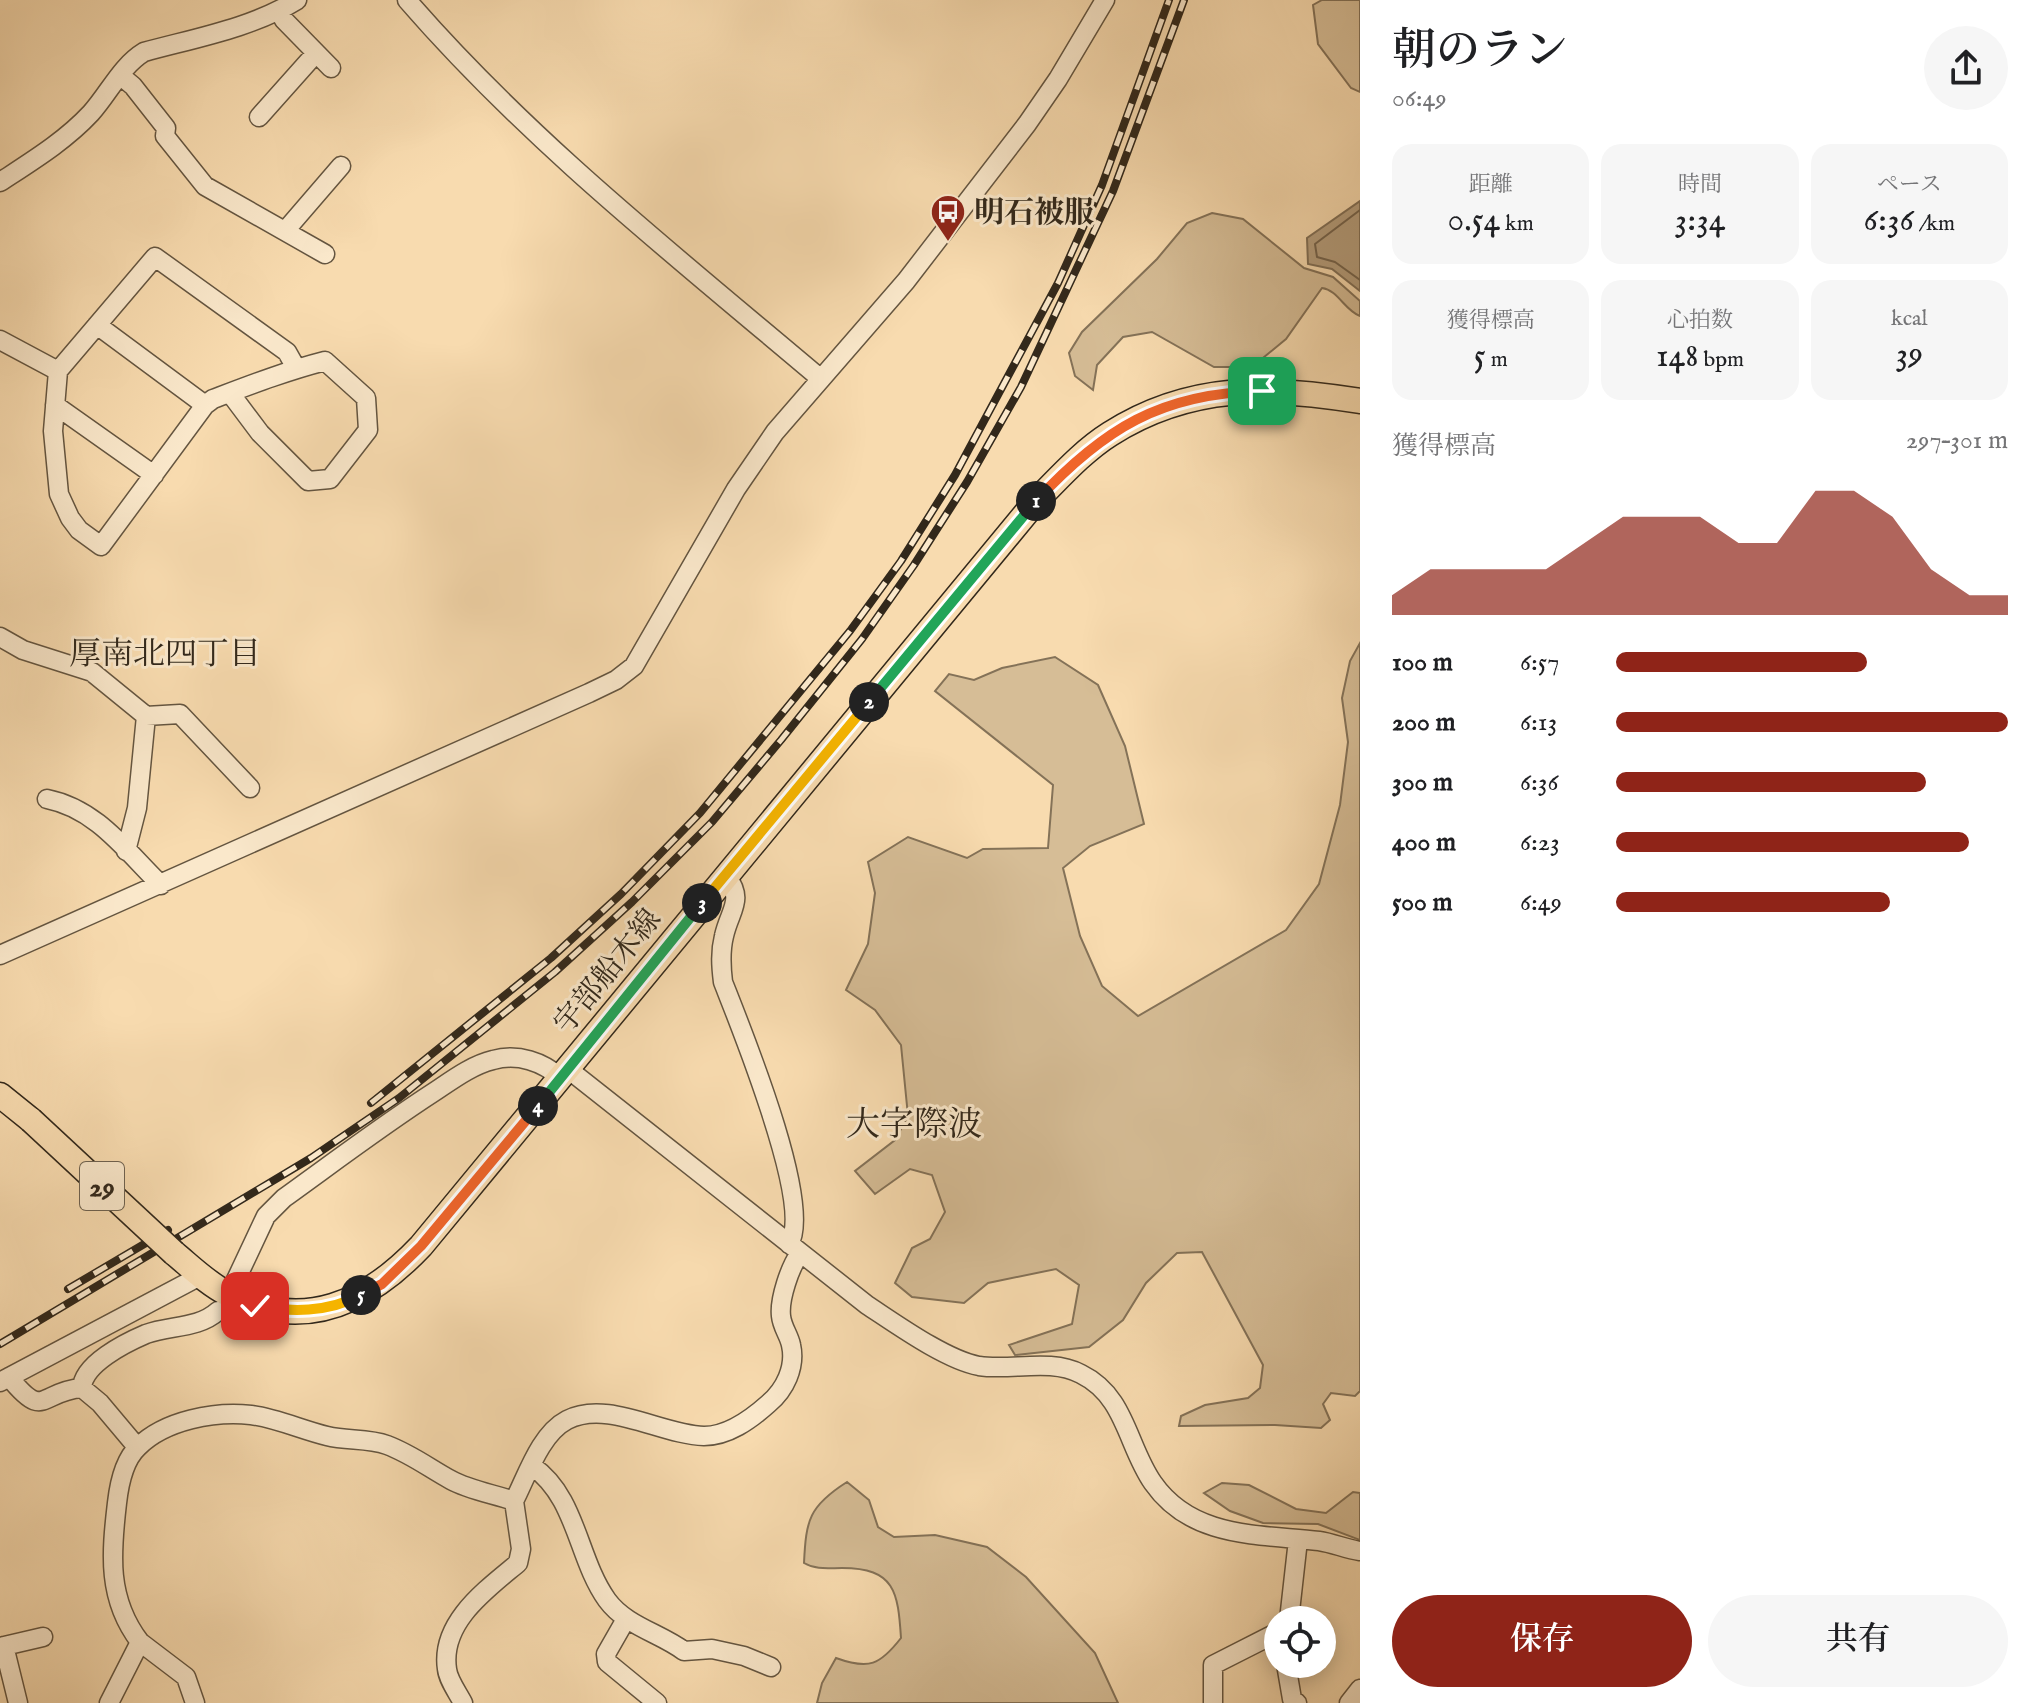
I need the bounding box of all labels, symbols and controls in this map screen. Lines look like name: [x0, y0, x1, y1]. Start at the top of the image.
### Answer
text: 朝のラン: [1392, 24, 1568, 80]
button: share: [1924, 26, 2008, 110]
text: 06:49: [1392, 82, 1447, 115]
text: 距離: [1469, 171, 1513, 199]
text: 時間: [1678, 171, 1722, 199]
text: ペース: [1877, 171, 1942, 199]
bus stop icon: 明石被服: [929, 193, 967, 243]
place label: 明石被服: [974, 195, 1094, 233]
text: 0.54: [1447, 199, 1500, 242]
text: 3:34: [1674, 199, 1726, 242]
text: 6:36: [1864, 199, 1914, 242]
text: km: [1500, 210, 1534, 238]
text: /km: [1914, 210, 1955, 238]
text: kcal: [1891, 305, 1928, 333]
text: 獲得標高: [1447, 307, 1535, 335]
text: 心拍数: [1667, 307, 1733, 335]
text: 39: [1896, 333, 1923, 376]
text: 5: [1474, 335, 1486, 378]
text: 148: [1656, 335, 1699, 378]
text: m: [1486, 346, 1508, 374]
text: bpm: [1699, 346, 1744, 374]
pin: [1228, 357, 1296, 425]
icon: arrive: [1240, 369, 1284, 413]
text: 297–301 m: [1906, 424, 2008, 457]
text: 獲得標高: [1392, 430, 1496, 463]
pin: 1: [1016, 481, 1056, 521]
text: 1: [1032, 487, 1040, 515]
district label: 厚南北四丁目: [69, 635, 261, 676]
text: 100 m: [1392, 646, 1453, 679]
text: 6:57: [1520, 646, 1559, 679]
pin: 2: [849, 682, 889, 722]
text: 2: [864, 688, 874, 716]
text: 200 m: [1392, 706, 1456, 739]
text: 6:13: [1520, 706, 1557, 739]
text: 300 m: [1392, 766, 1453, 799]
text: 6:36: [1520, 766, 1559, 799]
text: 400 m: [1392, 826, 1456, 859]
text: 6:23: [1520, 826, 1560, 859]
pin: 3: [682, 883, 722, 923]
text: 500 m: [1392, 886, 1453, 919]
text: 6:49: [1520, 886, 1562, 919]
text: 3: [698, 889, 706, 917]
street label: 宇部船木線: [547, 902, 671, 1043]
pin: 4: [518, 1086, 558, 1126]
text: 4: [533, 1092, 543, 1120]
district label: 大字際波: [846, 1104, 982, 1147]
road number: 29: [80, 1162, 124, 1210]
pin: [221, 1272, 289, 1340]
pin: 5: [341, 1275, 381, 1315]
text: 5: [357, 1281, 365, 1309]
icon: check: [233, 1284, 277, 1328]
button: 保存: [1392, 1595, 1692, 1687]
button: 共有: [1708, 1595, 2008, 1687]
map controls: [1264, 1606, 1336, 1678]
button: locate: [1264, 1606, 1336, 1678]

